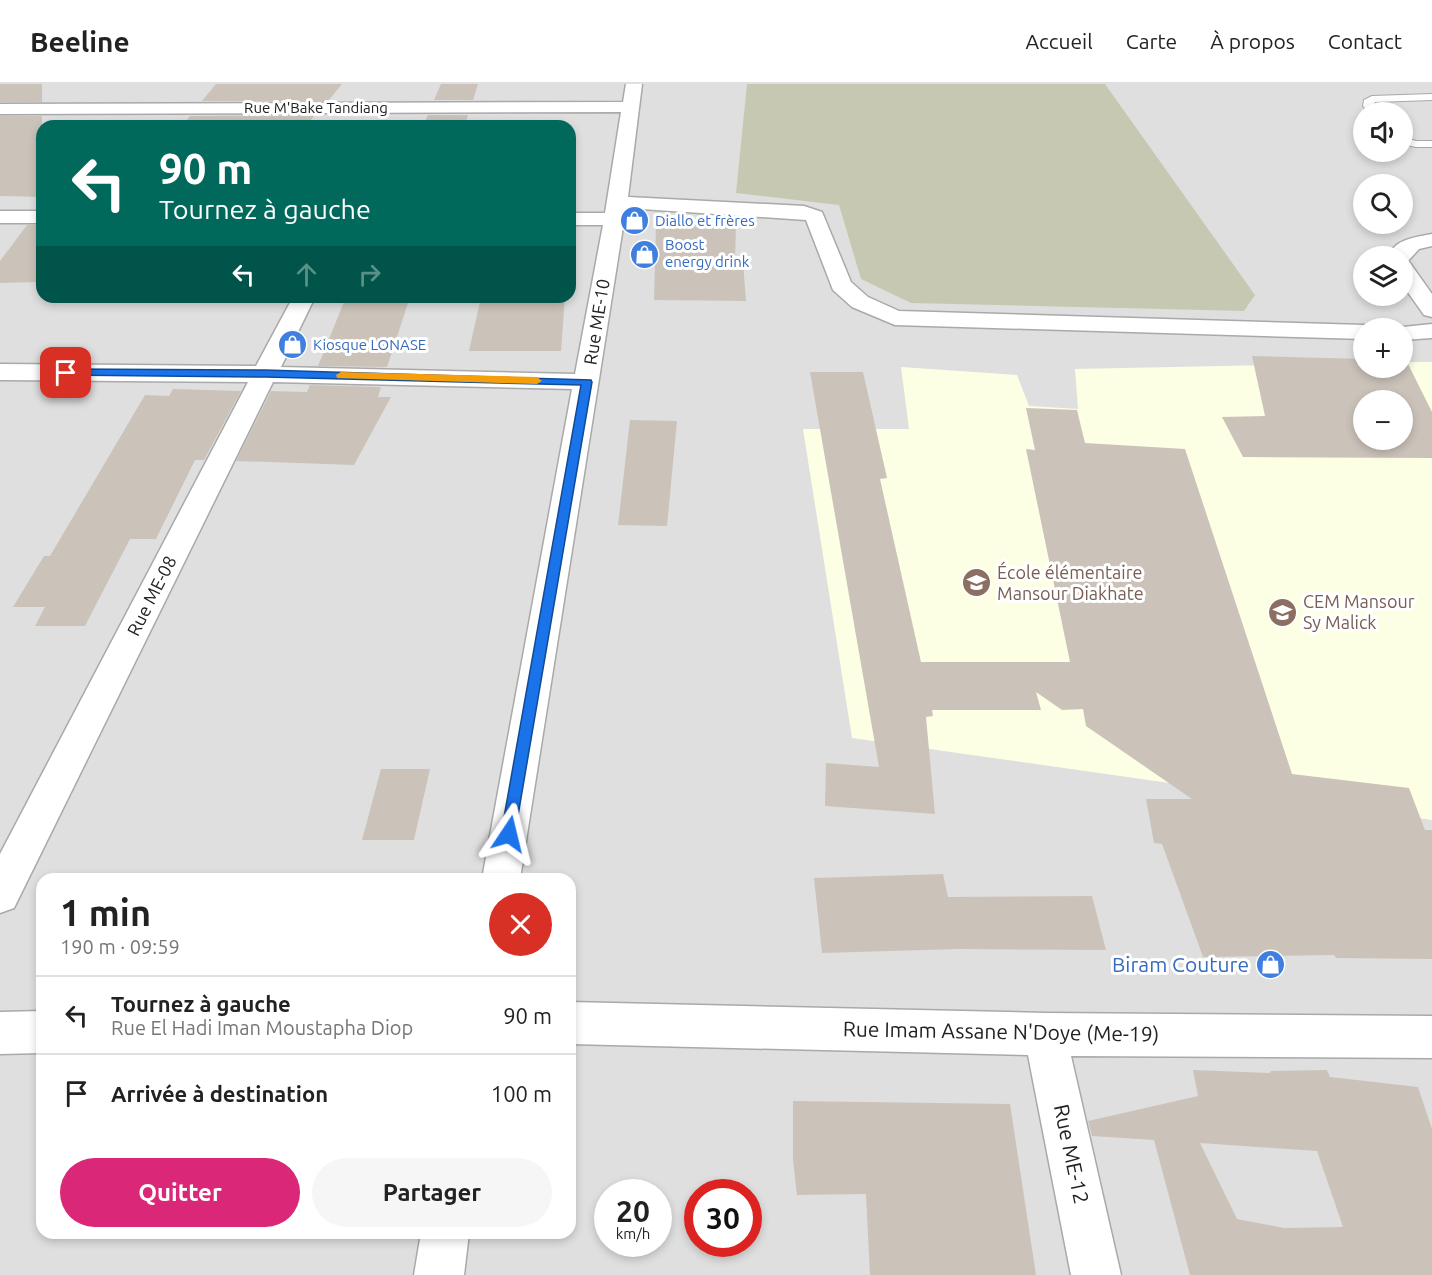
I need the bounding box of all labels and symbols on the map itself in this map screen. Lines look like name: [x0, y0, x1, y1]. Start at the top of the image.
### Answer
street label: Rue M'Bake Tandiang: [244, 99, 388, 116]
shop icon: Diallo et frères: [618, 205, 650, 237]
place label: Diallo et frères: [655, 212, 755, 229]
place label: Boost energy drink: [665, 236, 750, 270]
shop icon: Boost energy drink: [628, 238, 660, 270]
street label: Rue ME-10: [579, 277, 613, 366]
shop icon: Kiosque LONASE: [276, 329, 308, 361]
place label: Kiosque LONASE: [313, 336, 426, 353]
pin: [40, 347, 91, 398]
street label: Rue ME-08: [122, 552, 180, 639]
place label: École élémentaire Mansour Diakhate: [997, 561, 1144, 603]
school or university icon: École élémentaire Mansour Diakhate: [960, 567, 992, 599]
place label: CEM Mansour Sy Malick: [1303, 591, 1415, 632]
school or university icon: CEM Mansour Sy Malick: [1266, 596, 1298, 628]
position arrow: [477, 802, 541, 866]
shop icon: Biram Couture: [1254, 949, 1286, 981]
place label: Biram Couture: [1112, 952, 1249, 976]
street label: Rue Imam Assane N'Doye (Me-19): [843, 1016, 1159, 1046]
street label: Rue ME-12: [1050, 1102, 1094, 1206]
speed limit sign: 30: [684, 1179, 762, 1257]

